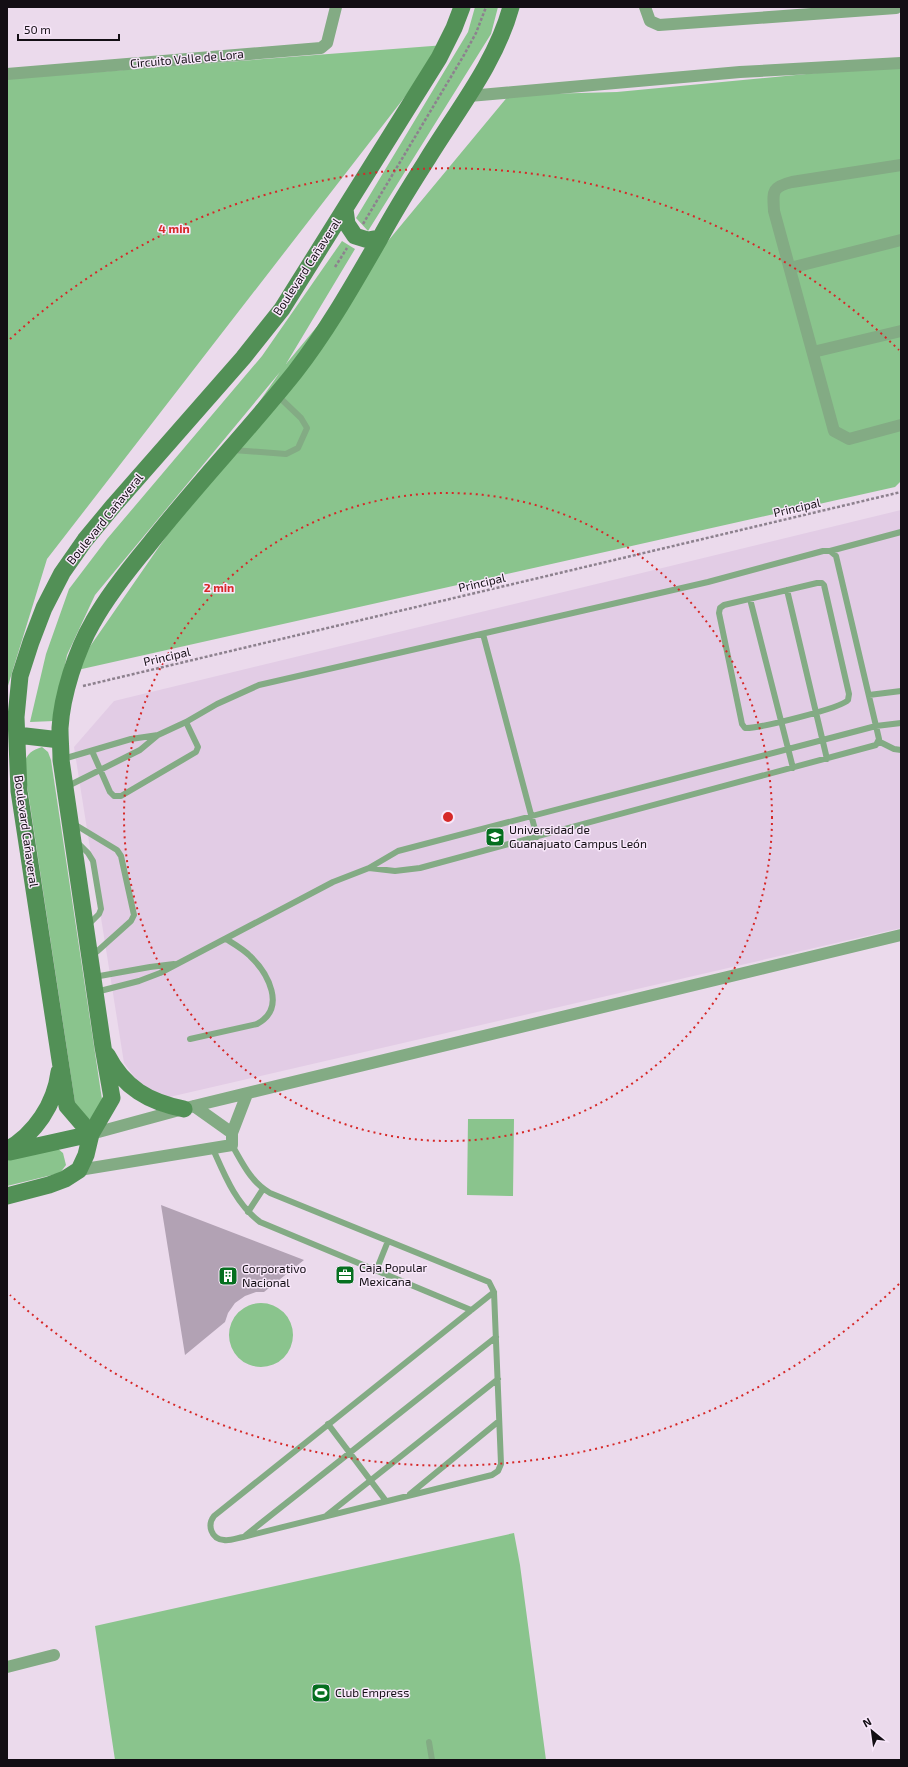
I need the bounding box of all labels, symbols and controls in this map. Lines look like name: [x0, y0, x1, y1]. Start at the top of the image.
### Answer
scale bar: [18, 16, 119, 42]
text: 50 m: [24, 22, 51, 36]
street label: Circuito Valle de Lora: [129, 46, 244, 70]
street label: Boulevard Cañaveral: [270, 215, 343, 318]
text: 4 min: [158, 221, 190, 235]
street label: Boulevard Cañaveral: [63, 470, 145, 567]
street label: Principal: [772, 495, 822, 519]
street label: Principal: [457, 570, 507, 594]
text: 2 min: [204, 580, 234, 594]
street label: Principal: [142, 644, 192, 668]
street label: Boulevard Cañaveral: [12, 774, 42, 888]
centre of rings: [441, 810, 455, 824]
place label: Universidad de Guanajuato Campus León: [509, 822, 647, 851]
school or university icon: Universidad de Guanajuato Campus León: [484, 826, 506, 848]
place label: Caja Popular Mexicana: [359, 1260, 427, 1288]
place label: Corporativo Nacional: [242, 1261, 306, 1289]
office icon: Caja Popular Mexicana: [334, 1264, 356, 1286]
building icon: Corporativo Nacional: [217, 1265, 239, 1287]
sports icon: Club Empress: [310, 1682, 332, 1704]
place label: Club Empress: [335, 1685, 409, 1699]
north arrow: [852, 1711, 892, 1751]
text: N: [860, 1714, 874, 1729]

